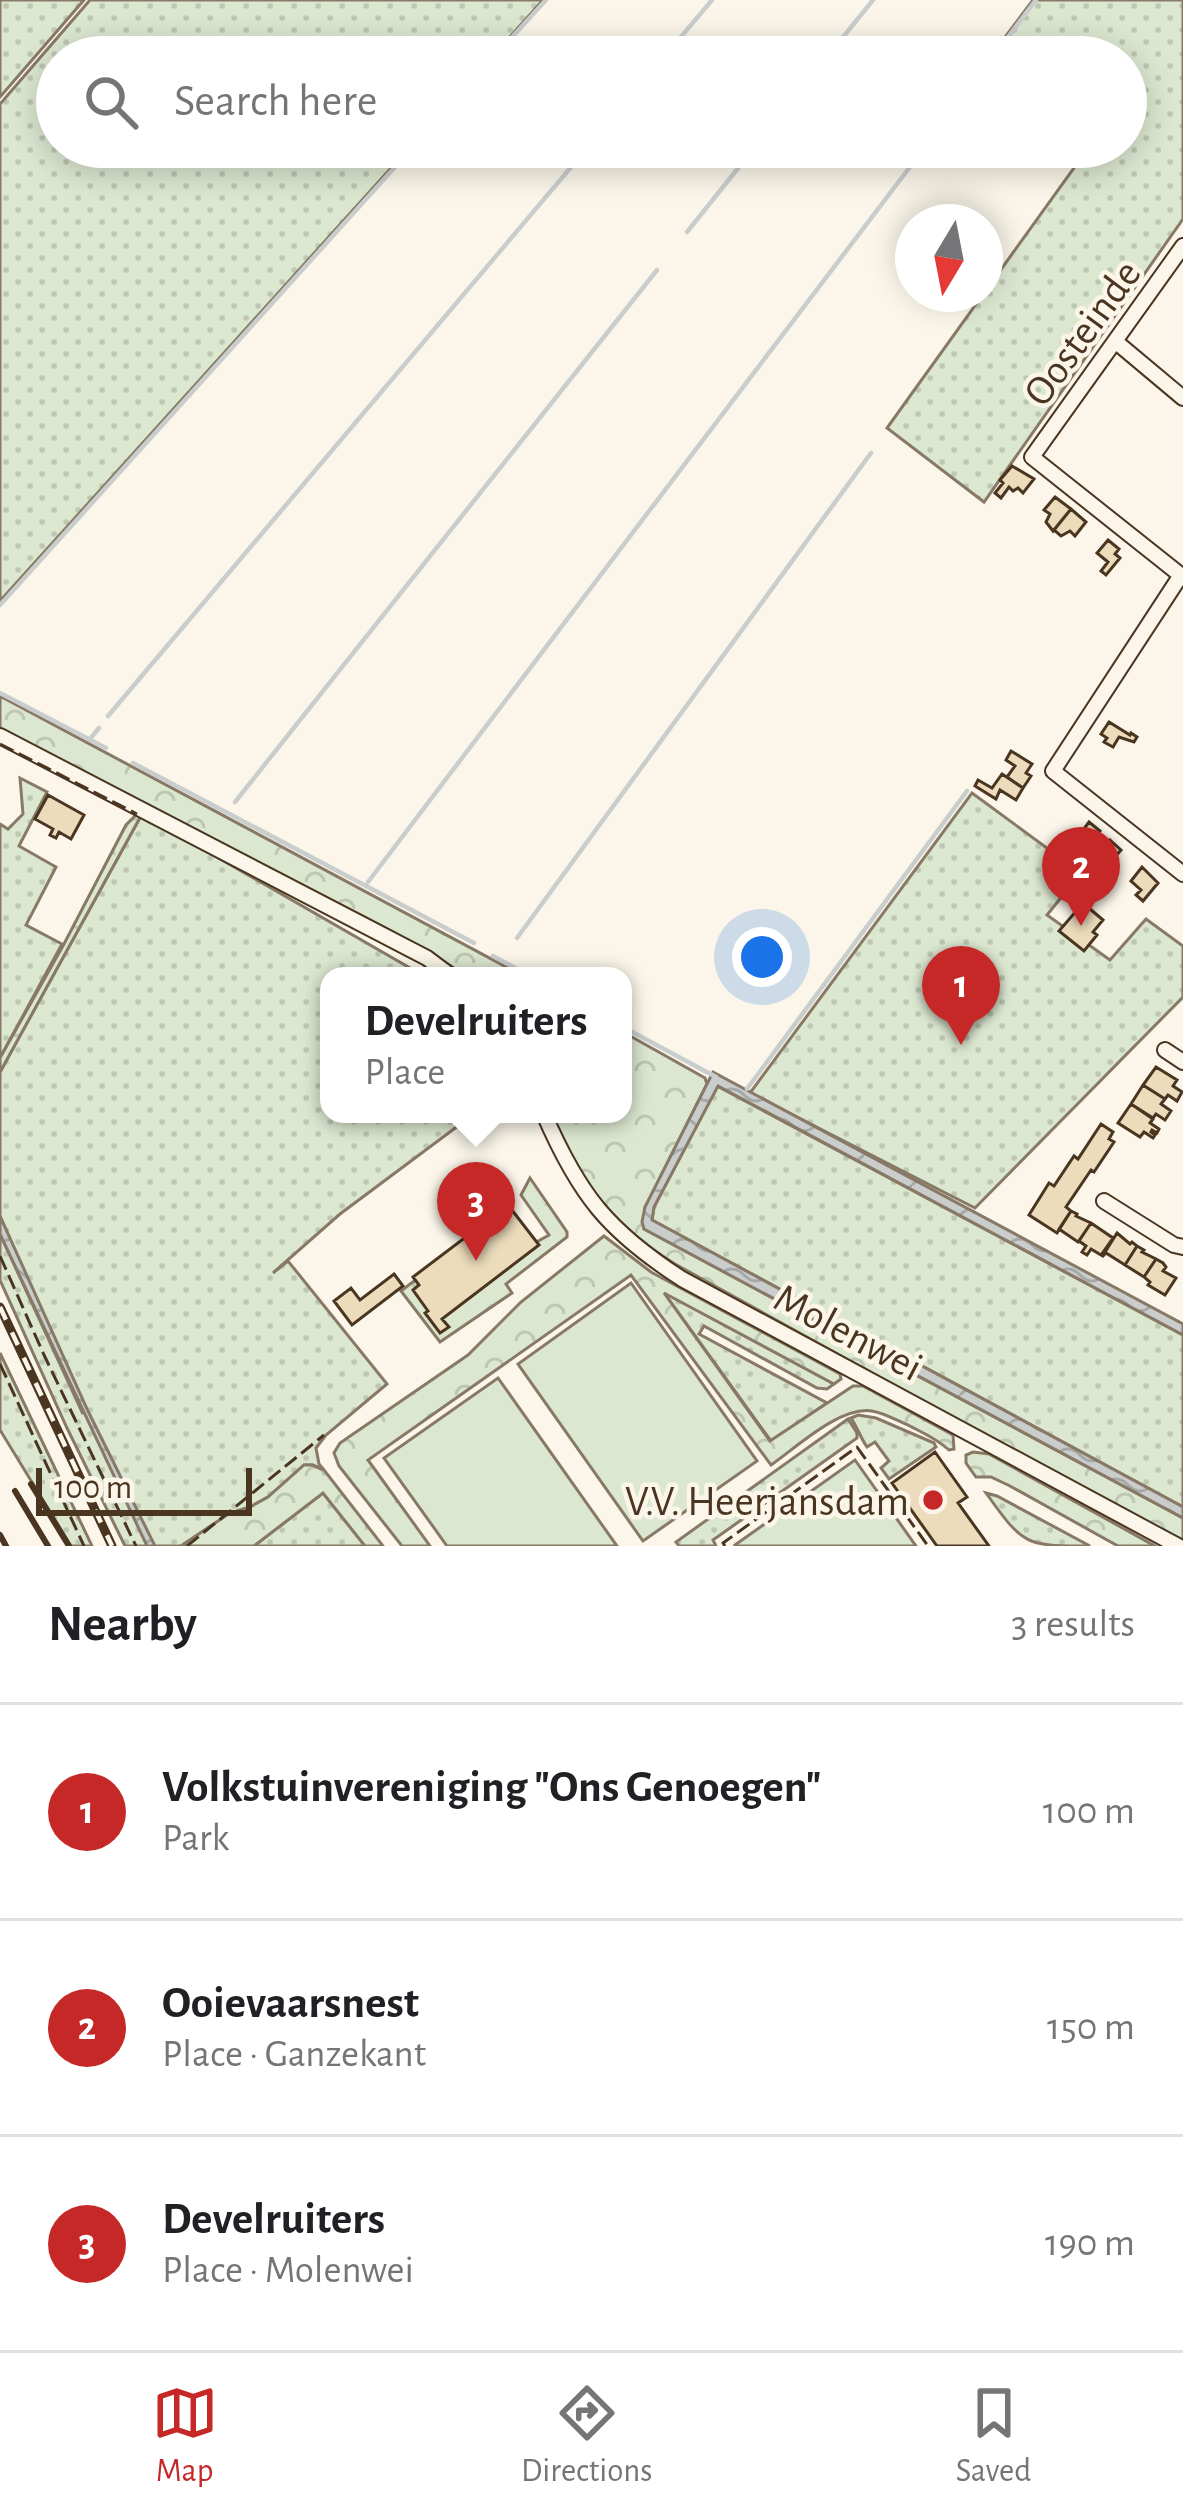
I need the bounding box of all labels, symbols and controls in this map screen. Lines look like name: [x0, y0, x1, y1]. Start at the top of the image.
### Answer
search box: [36, 36, 1147, 168]
icon: search: [78, 69, 144, 135]
text: Search here: [174, 79, 377, 124]
north arrow: [895, 204, 1003, 312]
street label: Oosteinde: [1016, 253, 1149, 413]
pin: 2: [1042, 827, 1120, 926]
your location: [732, 927, 792, 987]
pin: 1: [922, 946, 1000, 1045]
popup: [320, 967, 632, 1123]
text: Develruiters: [364, 999, 588, 1044]
text: Place: [364, 1053, 445, 1092]
pin: 3: [437, 1162, 515, 1261]
street label: Molenwei: [767, 1276, 929, 1389]
scale bar: [36, 1462, 252, 1515]
text: 100 m: [54, 1472, 132, 1505]
place label: V.V. Heerjansdam: [625, 1481, 909, 1523]
marker: V.V. Heerjansdam: [920, 1487, 946, 1513]
text: Nearby: [48, 1599, 197, 1650]
text: 3 results: [1011, 1605, 1135, 1644]
text: Volkstuinvereniging "Ons Genoegen": [162, 1765, 821, 1810]
text: 1: [80, 1792, 94, 1831]
text: 100 m: [1043, 1792, 1135, 1831]
text: Park: [162, 1819, 229, 1858]
text: Ooievaarsnest: [162, 1981, 419, 2026]
text: 2: [78, 2008, 96, 2047]
text: 150 m: [1047, 2008, 1135, 2047]
text: Place · Ganzekant: [162, 2035, 426, 2074]
text: Develruiters: [162, 2197, 385, 2242]
text: 3: [79, 2224, 95, 2263]
text: 190 m: [1045, 2224, 1135, 2263]
text: Place · Molenwei: [162, 2251, 414, 2290]
tab: Map: [152, 2380, 218, 2492]
tab: Directions: [521, 2380, 652, 2492]
tab: Saved: [956, 2380, 1031, 2492]

